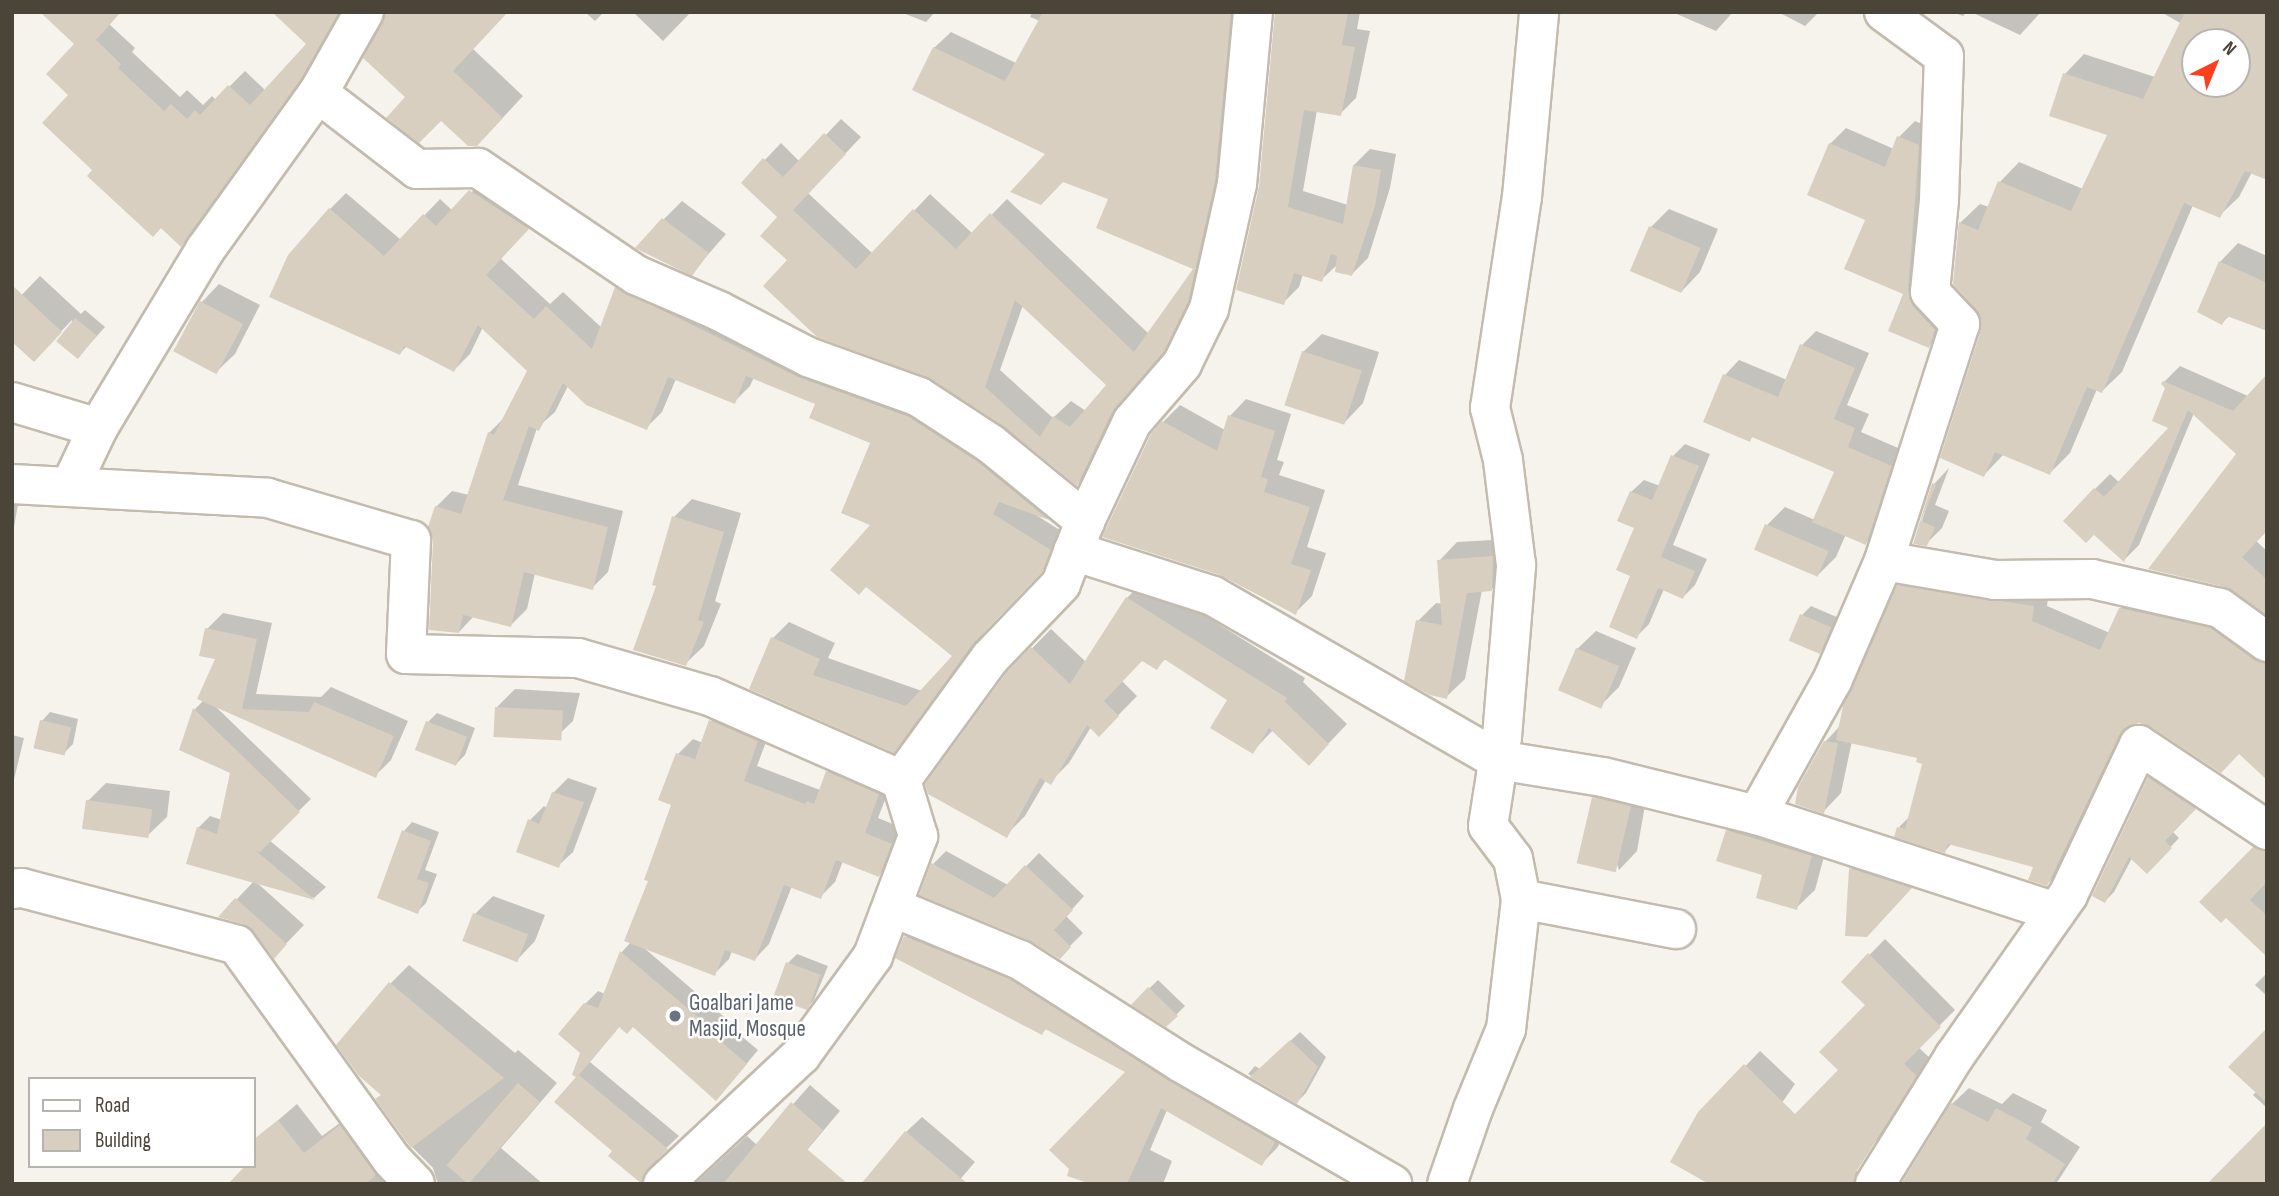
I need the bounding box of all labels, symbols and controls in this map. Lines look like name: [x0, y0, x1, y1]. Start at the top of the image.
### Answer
north arrow: [2181, 28, 2251, 98]
text: N: [2218, 37, 2241, 61]
place label: Goalbari Jame Masjid, Mosque: [689, 989, 806, 1043]
marker: Goalbari Jame Masjid, Mosque: [667, 1008, 683, 1024]
legend: [28, 1077, 256, 1168]
text: Road: [95, 1093, 130, 1118]
text: Building: [95, 1128, 151, 1153]

